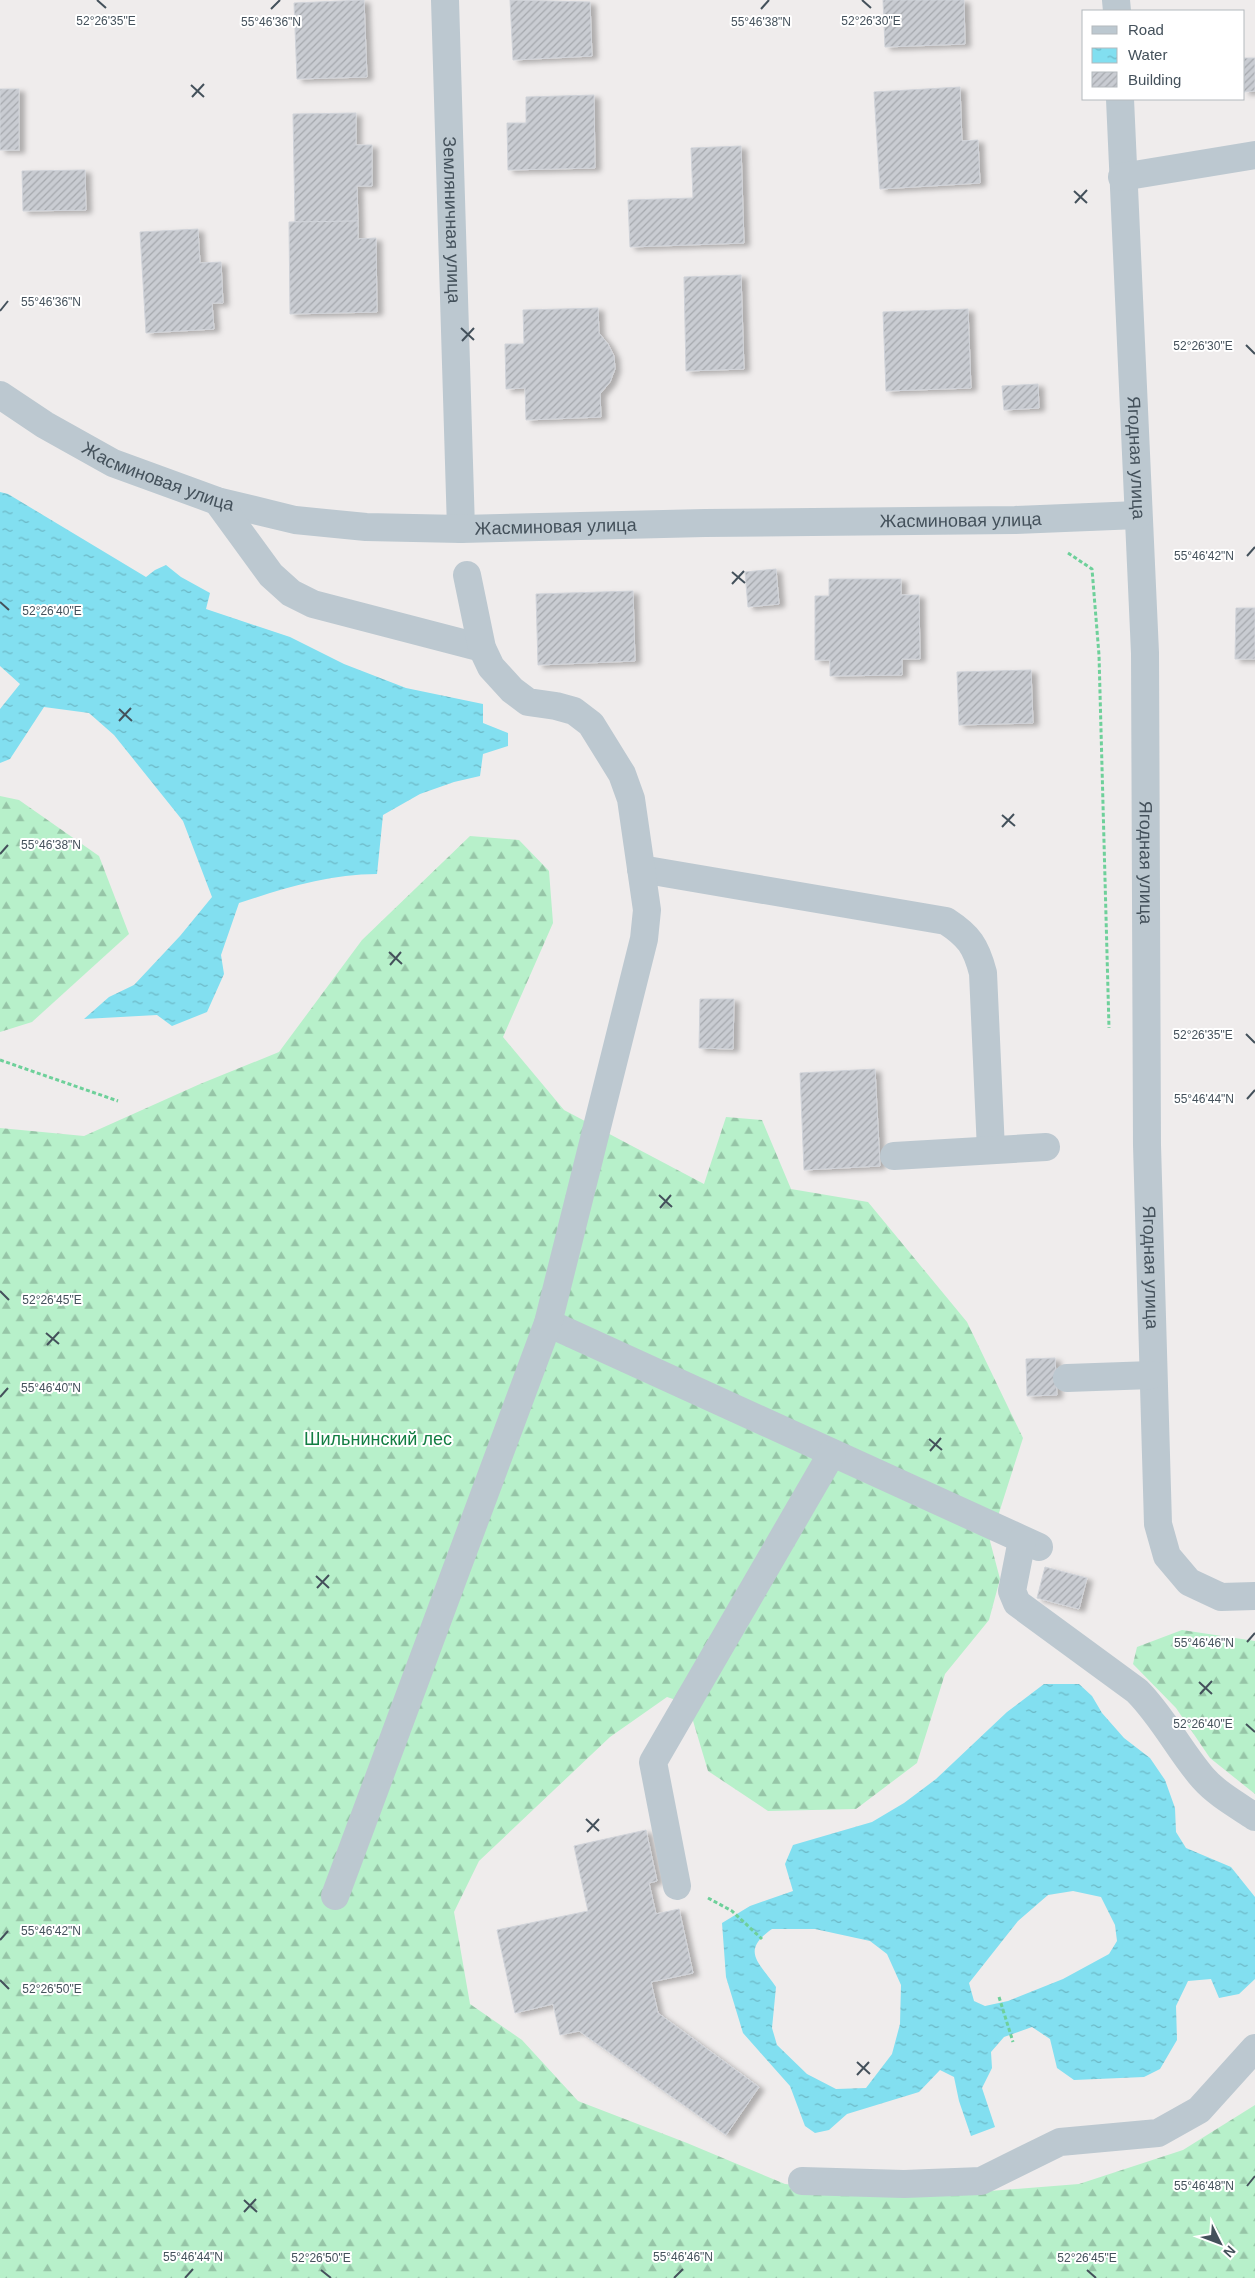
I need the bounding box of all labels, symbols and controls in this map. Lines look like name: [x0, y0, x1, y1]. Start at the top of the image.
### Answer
legend: [1082, 10, 1245, 100]
text: 52°26'35"E: [76, 14, 136, 28]
text: 52°26'30"E: [841, 14, 901, 28]
text: 55°46'36"N: [241, 15, 301, 29]
text: 55°46'38"N: [731, 15, 791, 29]
text: Road: [1128, 21, 1164, 38]
text: Water: [1128, 46, 1167, 63]
text: Building: [1128, 71, 1181, 88]
street label: Земляничная улица: [439, 136, 464, 305]
text: 55°46'36"N: [21, 295, 81, 309]
text: 52°26'30"E: [1173, 339, 1233, 353]
street label: Ягодная улица: [1123, 395, 1149, 521]
street label: Жасминовая улица: [78, 438, 237, 515]
street label: Жасминовая улица: [880, 509, 1043, 531]
street label: Жасминовая улица: [474, 515, 638, 539]
text: 55°46'42"N: [1174, 549, 1234, 563]
text: 52°26'40"E: [22, 604, 82, 618]
street label: Ягодная улица: [1136, 801, 1156, 925]
text: 55°46'38"N: [21, 838, 81, 852]
text: 52°26'35"E: [1173, 1028, 1233, 1042]
text: 55°46'44"N: [1174, 1092, 1234, 1106]
street label: Ягодная улица: [1139, 1205, 1162, 1330]
text: 52°26'45"E: [22, 1293, 82, 1307]
text: 55°46'40"N: [21, 1381, 81, 1395]
park label: Шильнинский лес: [304, 1429, 452, 1449]
text: 55°46'46"N: [1174, 1636, 1234, 1650]
text: 52°26'40"E: [1173, 1717, 1233, 1731]
text: 55°46'42"N: [21, 1924, 81, 1938]
text: 52°26'50"E: [22, 1982, 82, 1996]
text: 55°46'48"N: [1174, 2179, 1234, 2193]
north arrow: [1195, 2218, 1245, 2268]
text: N: [1220, 2243, 1239, 2261]
text: 55°46'44"N: [163, 2250, 223, 2264]
text: 55°46'46"N: [653, 2250, 713, 2264]
text: 52°26'50"E: [291, 2251, 351, 2265]
text: 52°26'45"E: [1057, 2251, 1117, 2265]

